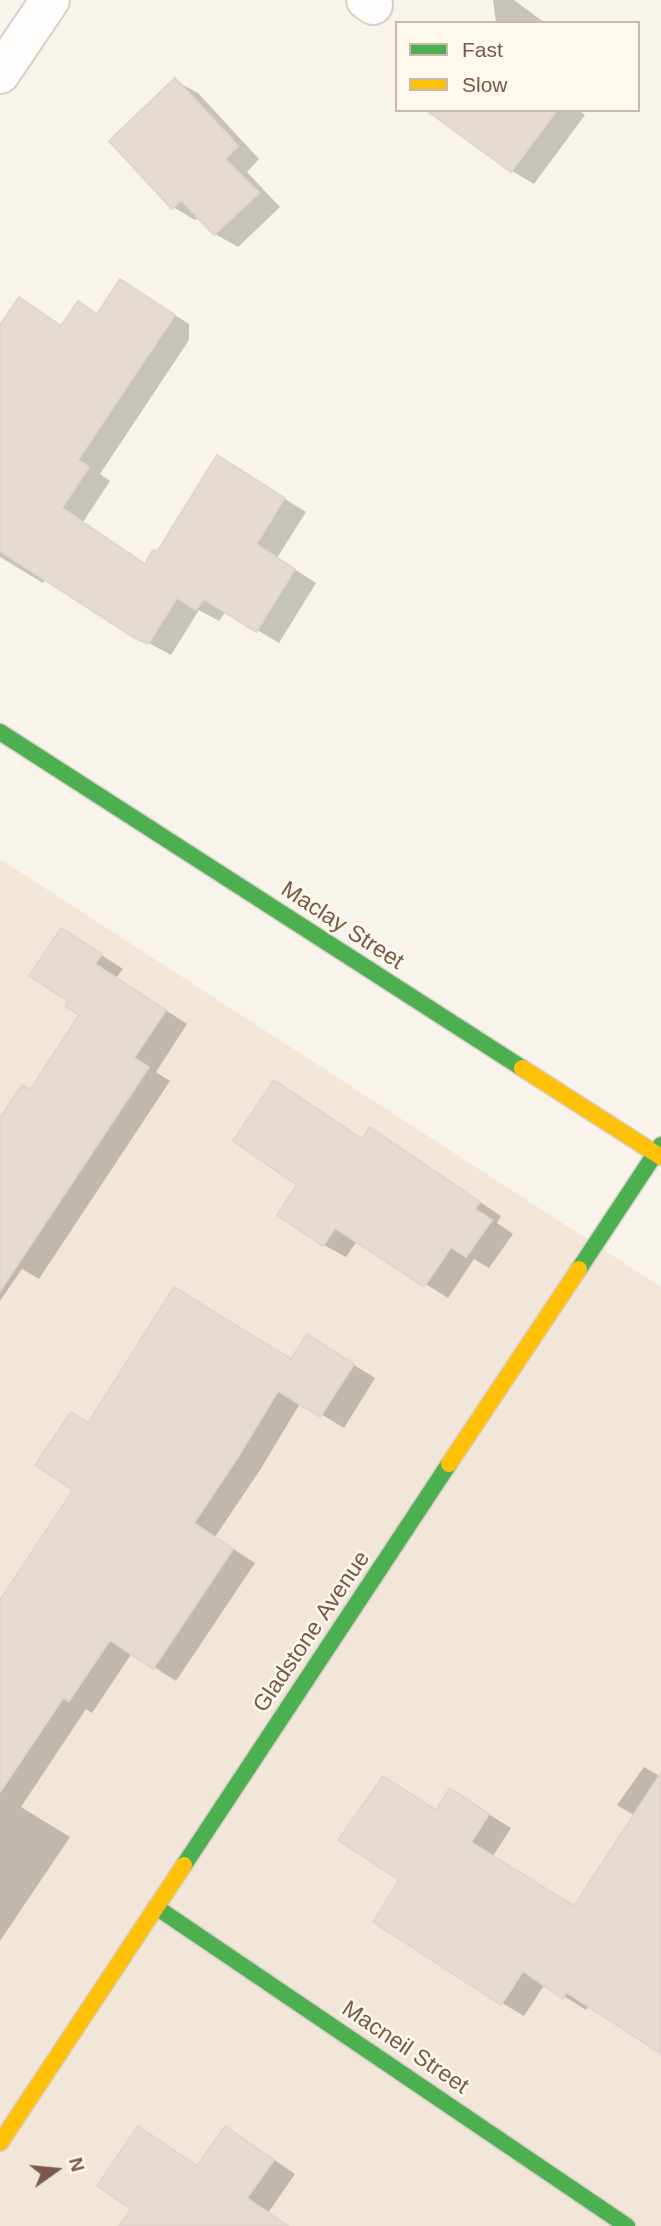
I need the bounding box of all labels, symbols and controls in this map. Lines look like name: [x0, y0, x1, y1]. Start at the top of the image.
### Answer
legend: [395, 21, 640, 112]
text: Fast: [462, 38, 503, 61]
text: Slow: [462, 73, 508, 96]
street label: Maclay Street: [276, 876, 408, 976]
street label: Gladstone Avenue: [248, 1546, 376, 1718]
street label: Macneil Street: [336, 1995, 474, 2101]
north arrow: [21, 2135, 91, 2205]
text: N: [65, 2155, 89, 2174]

